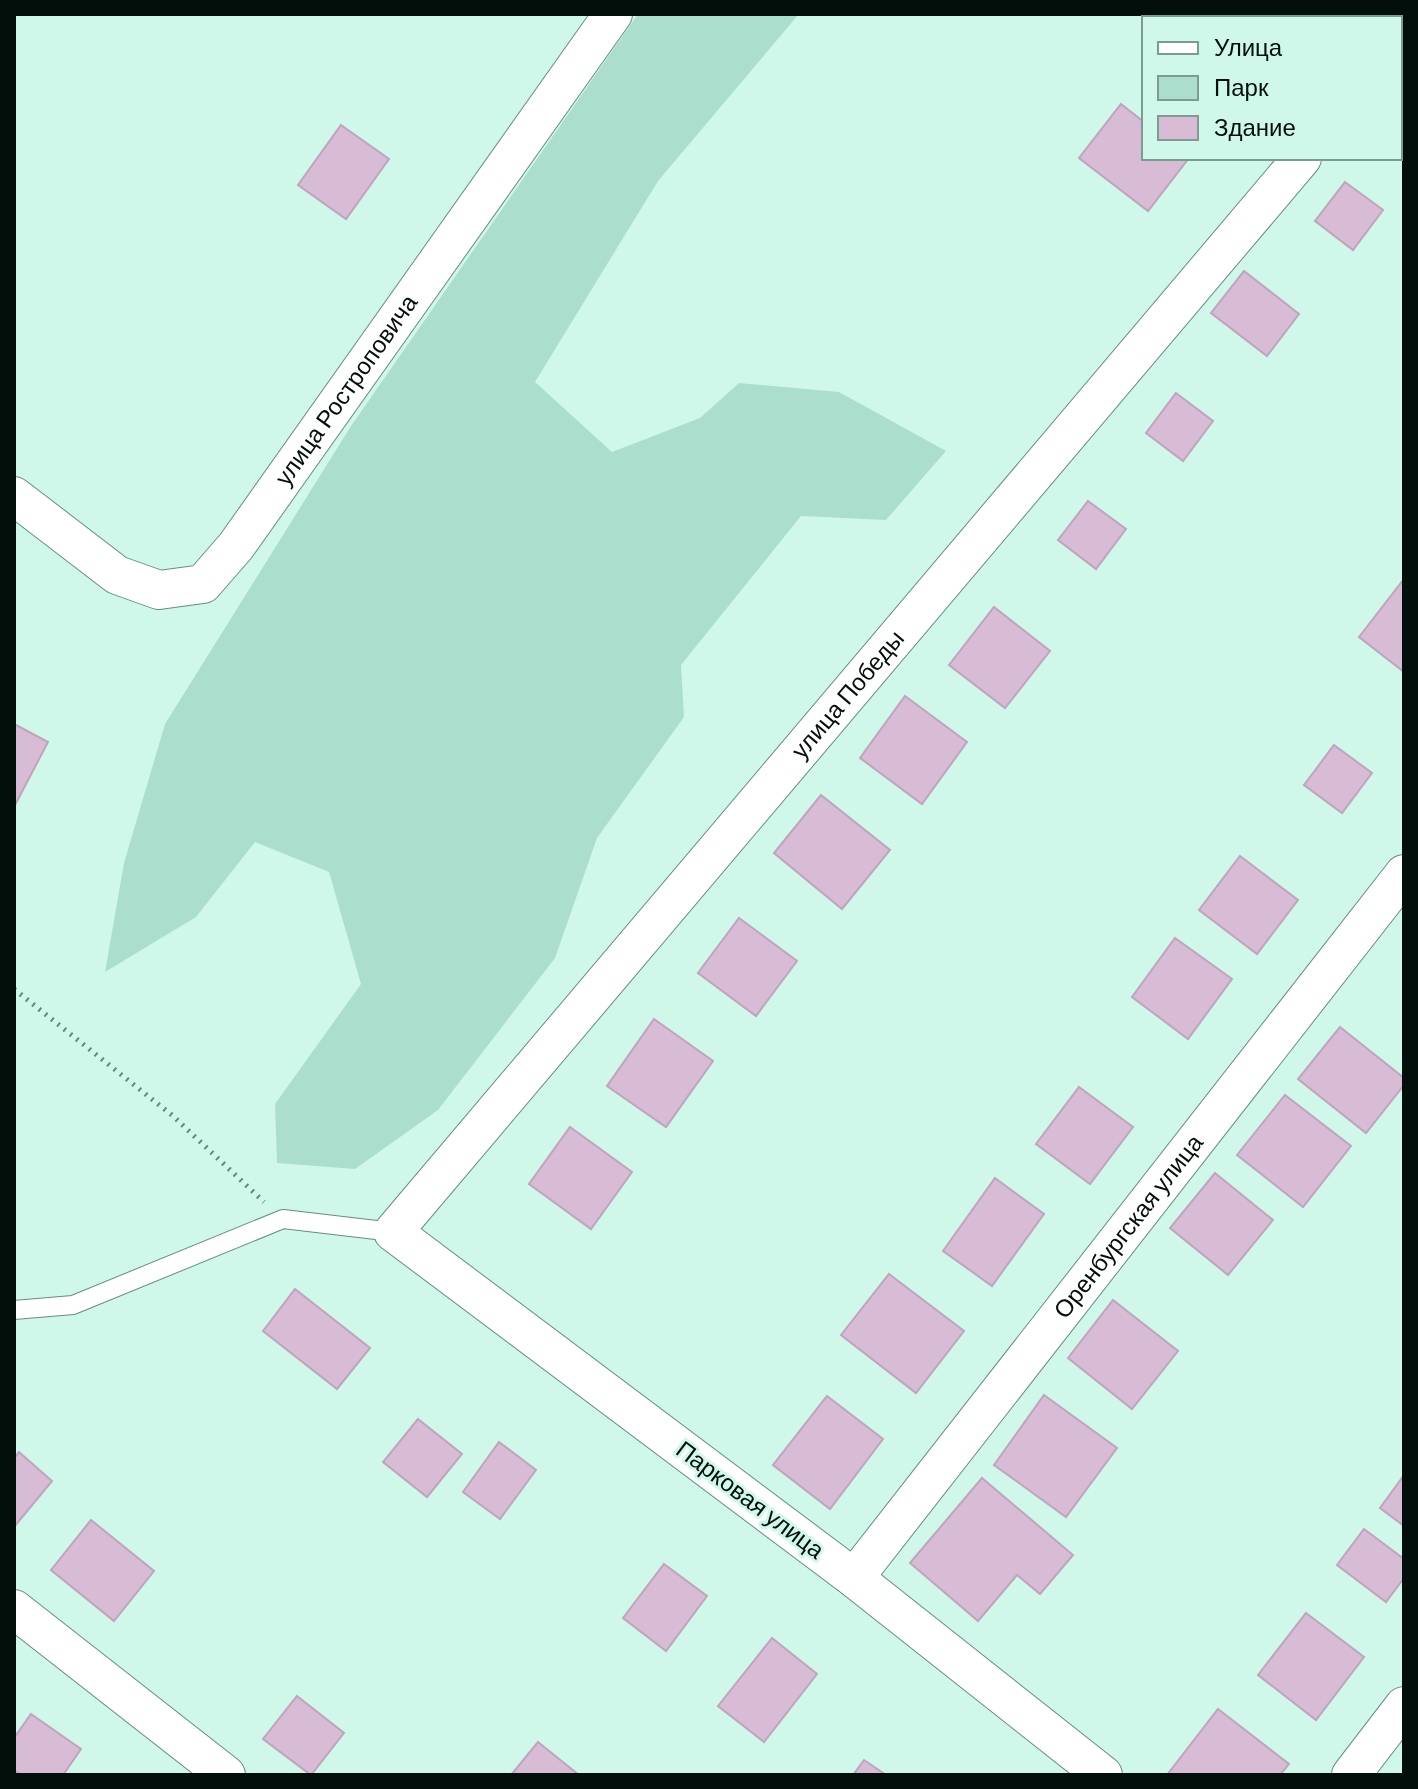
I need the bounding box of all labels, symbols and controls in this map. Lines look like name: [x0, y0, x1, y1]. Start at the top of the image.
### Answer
legend: [1142, 16, 1402, 160]
text: Улица: [1214, 32, 1283, 61]
text: Парк: [1214, 72, 1269, 101]
text: Здание: [1214, 112, 1296, 141]
street label: улица Ростроповича: [268, 288, 423, 491]
street label: улица Победы: [784, 624, 909, 764]
street label: Оренбургская улица: [1047, 1127, 1209, 1323]
street label: Парковая улица: [671, 1434, 831, 1564]

